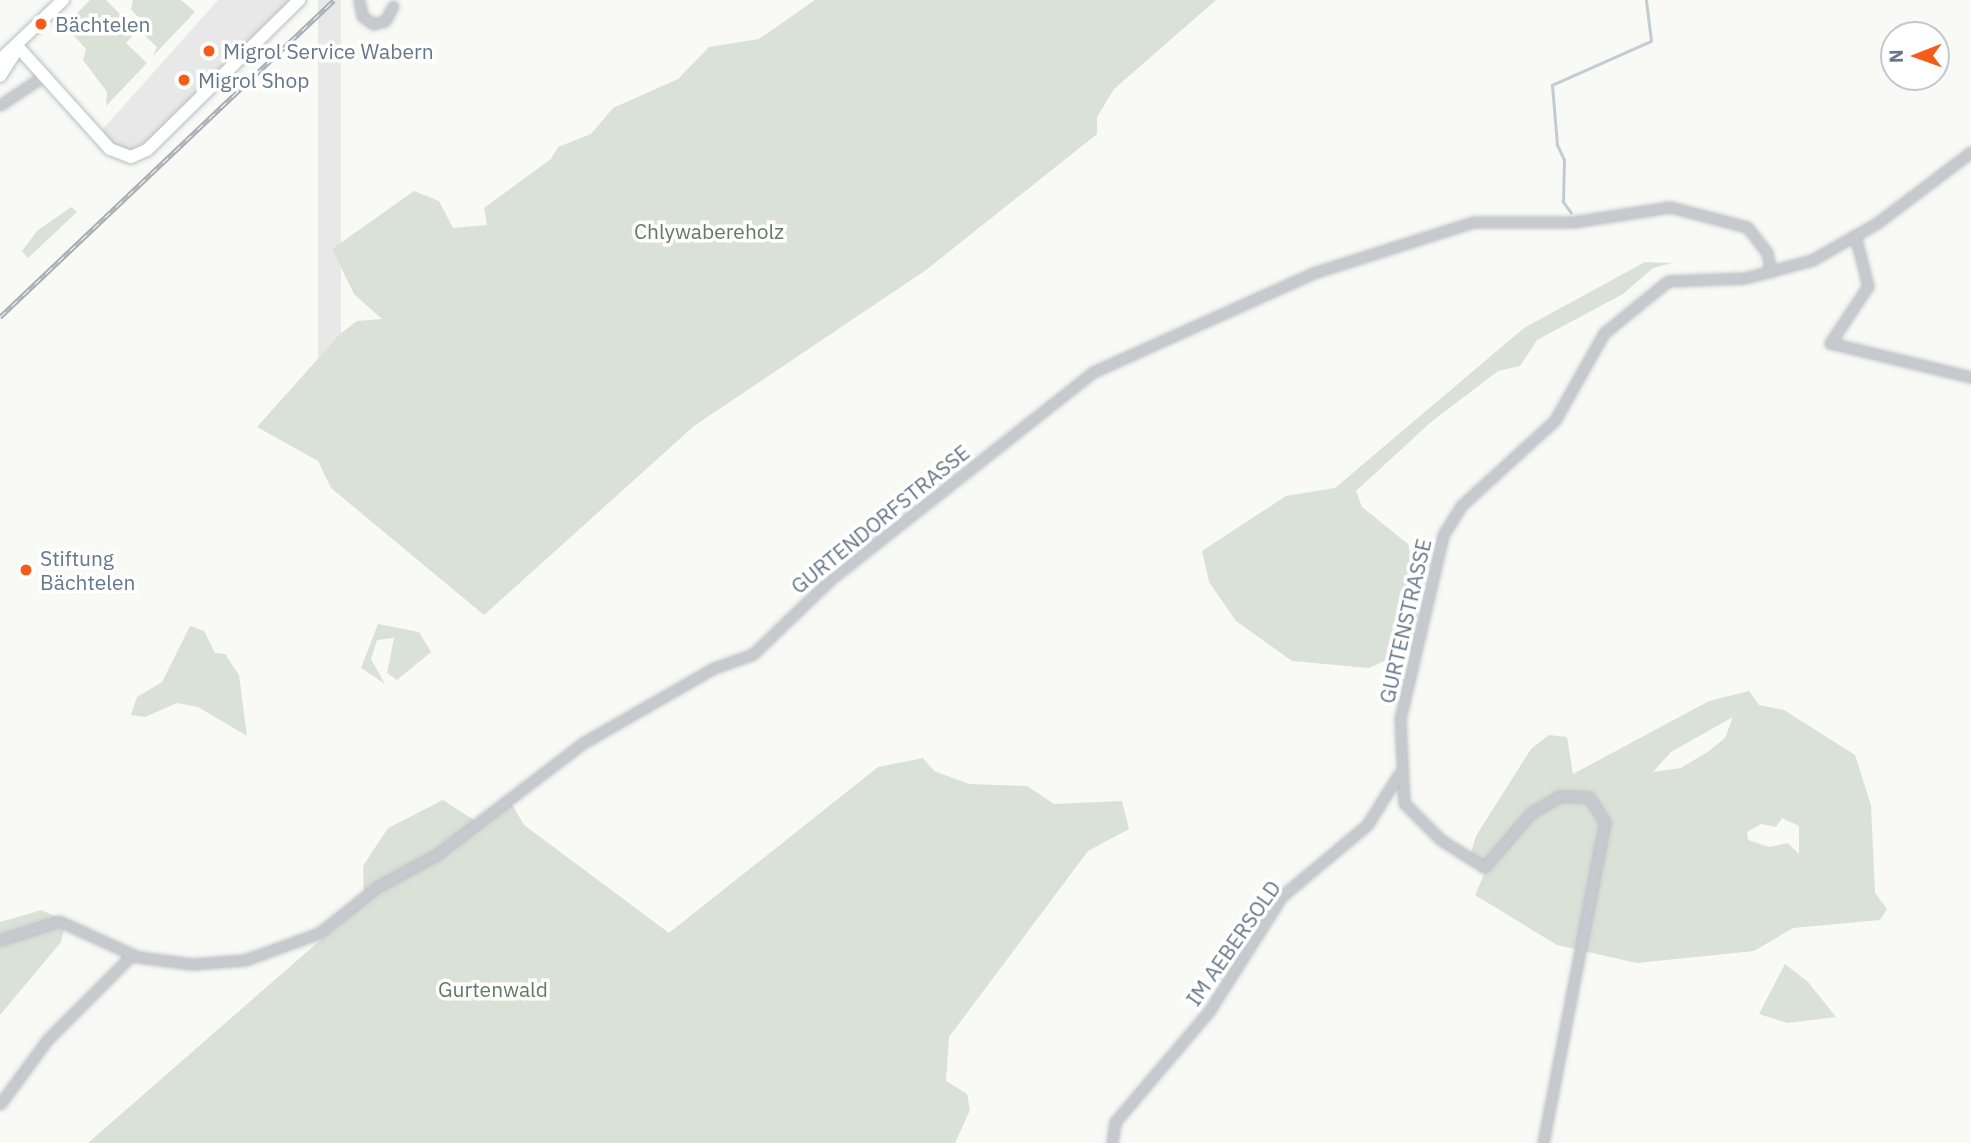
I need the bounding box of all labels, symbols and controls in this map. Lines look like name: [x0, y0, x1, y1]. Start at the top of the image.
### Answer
place label: Bächtelen: [55, 11, 150, 37]
marker: Bächtelen: [33, 16, 49, 32]
north arrow: [1880, 21, 1950, 91]
place label: Migrol Service Wabern: [223, 38, 434, 64]
marker: Migrol Service Wabern: [201, 43, 217, 59]
text: N: [1884, 49, 1908, 63]
place label: Migrol Shop: [198, 67, 309, 93]
marker: Migrol Shop: [176, 72, 192, 88]
park label: Chlywabereholz: [634, 218, 784, 244]
street label: GURTENDORFSTRASSE: [786, 439, 974, 599]
street label: GURTENSTRASSE: [1374, 536, 1436, 706]
place label: Stiftung Bächtelen: [40, 545, 135, 595]
marker: Stiftung Bächtelen: [18, 562, 34, 578]
street label: IM AEBERSOLD: [1180, 875, 1286, 1011]
park label: Gurtenwald: [438, 976, 548, 1002]

